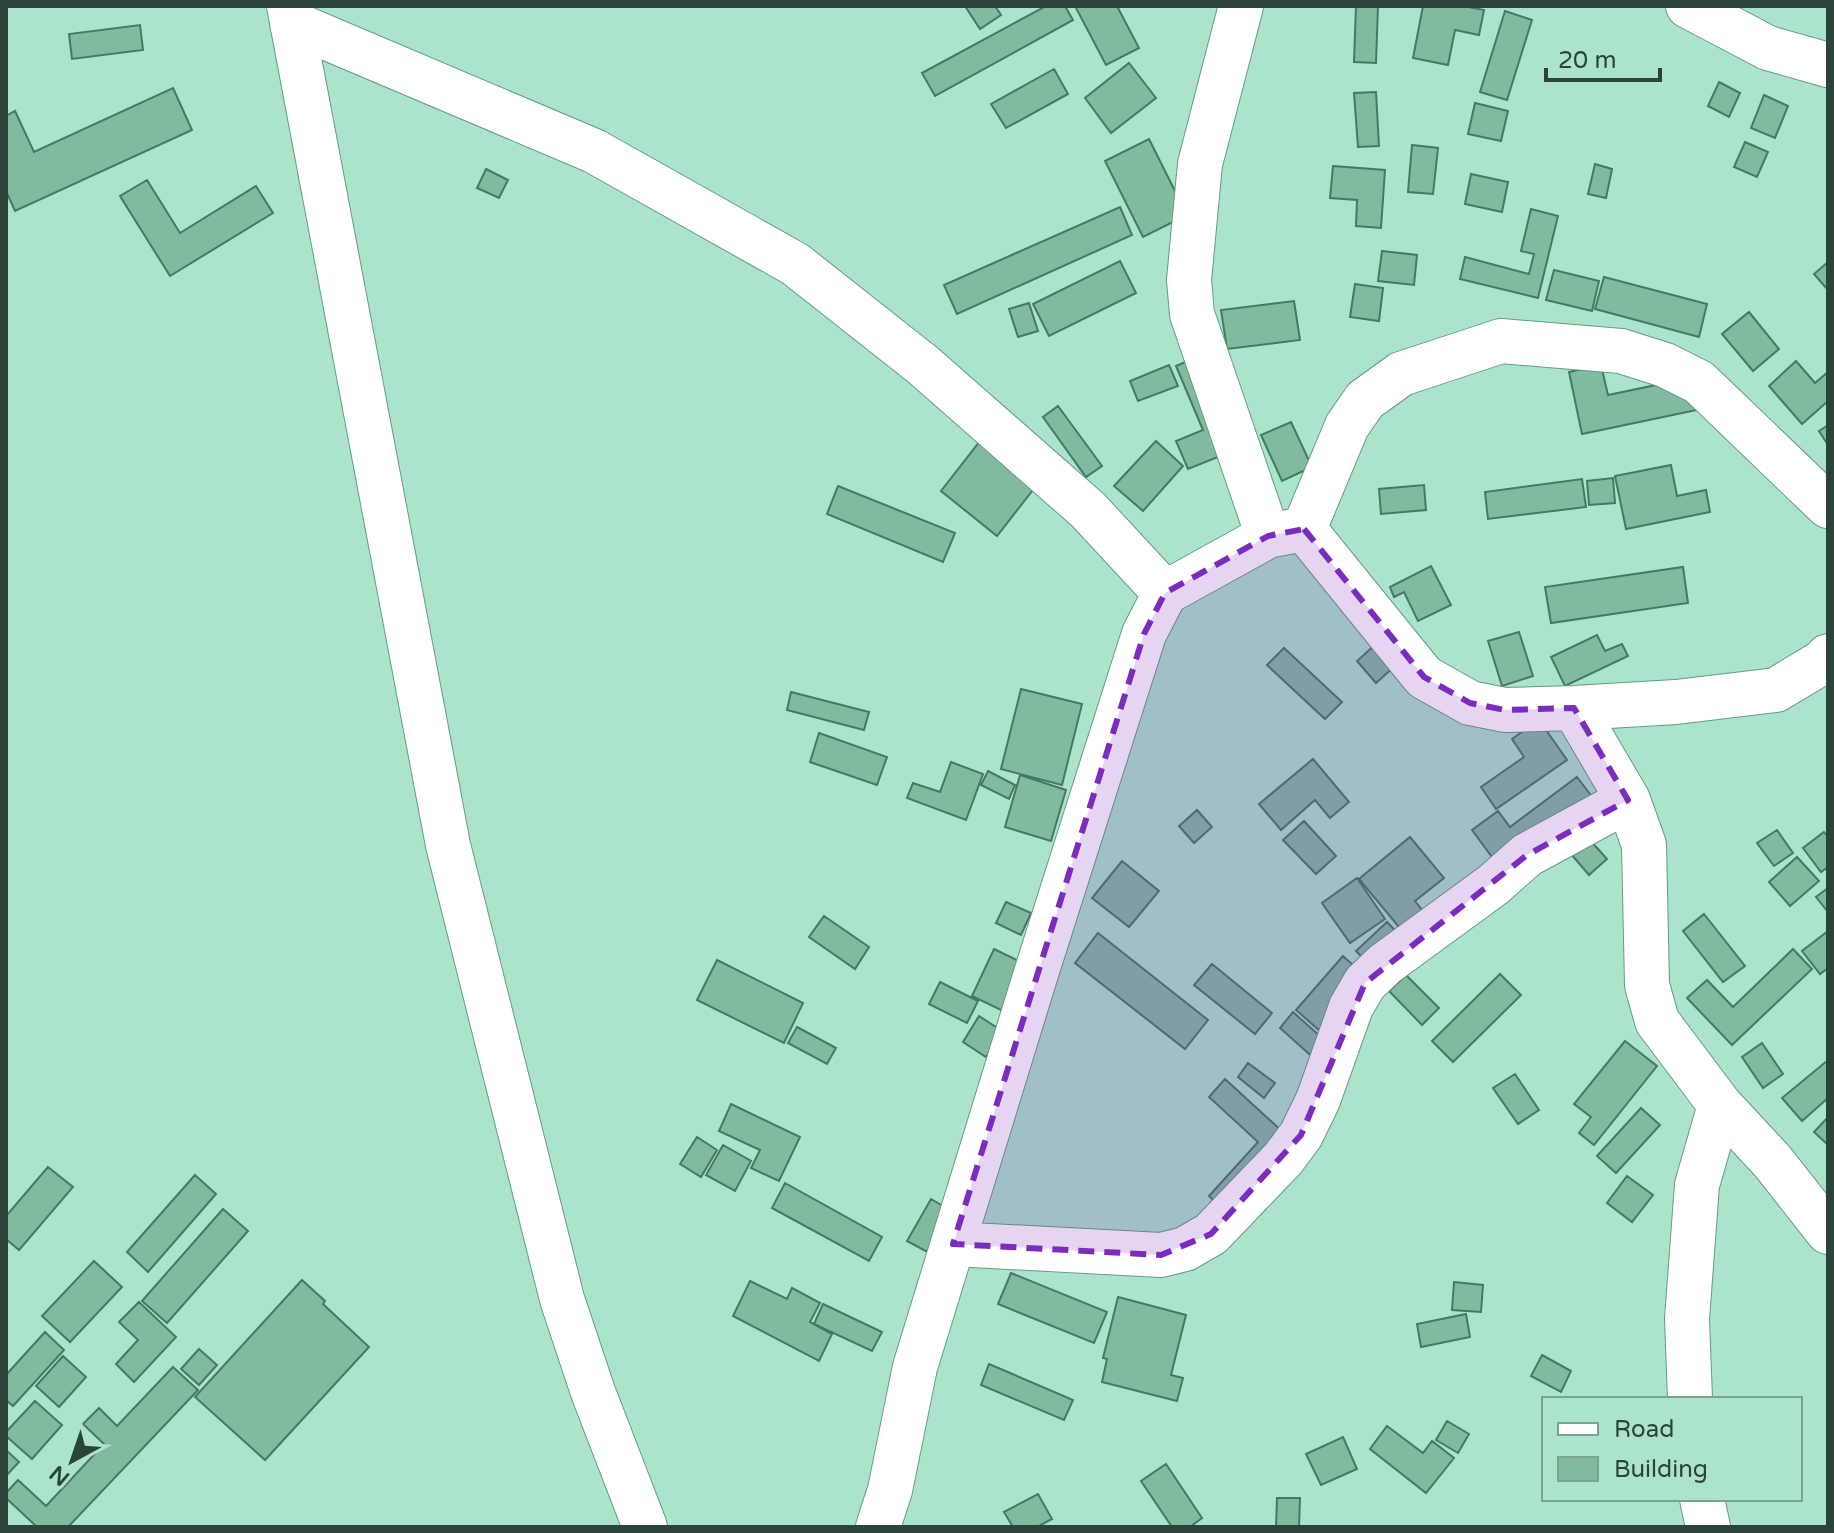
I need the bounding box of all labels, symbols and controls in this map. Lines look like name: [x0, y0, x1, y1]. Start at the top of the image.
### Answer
scale bar: [1546, 32, 1660, 82]
text: 20 m: [1558, 46, 1616, 75]
legend: [1542, 1397, 1802, 1501]
text: Road: [1614, 1415, 1674, 1444]
north arrow: [32, 1421, 112, 1501]
text: Building: [1614, 1455, 1708, 1484]
text: N: [45, 1460, 75, 1491]

